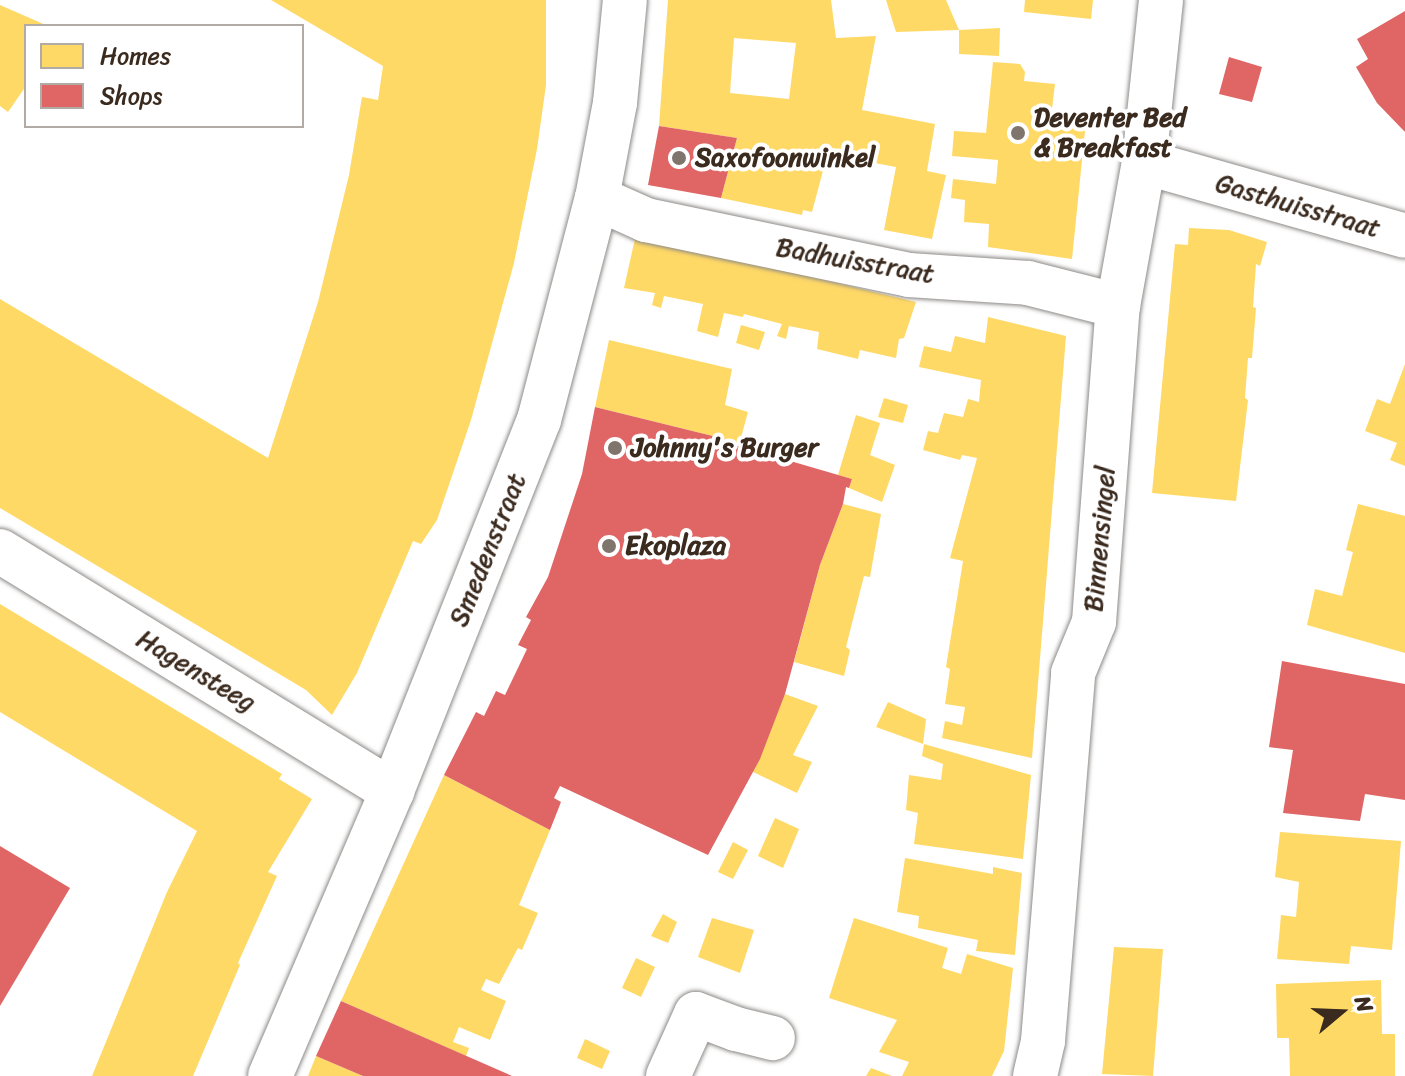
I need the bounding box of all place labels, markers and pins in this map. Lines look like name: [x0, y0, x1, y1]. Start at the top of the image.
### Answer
place label: Deventer Bed & Breakfast: [1034, 102, 1186, 164]
marker: Deventer Bed & Breakfast: [1009, 124, 1027, 142]
place label: Saxofoonwinkel: [695, 142, 875, 174]
marker: Saxofoonwinkel: [670, 149, 688, 167]
place label: Johnny's Burger: [631, 432, 818, 464]
marker: Johnny's Burger: [606, 439, 624, 457]
place label: Ekoplaza: [625, 530, 726, 562]
marker: Ekoplaza: [600, 537, 618, 555]

